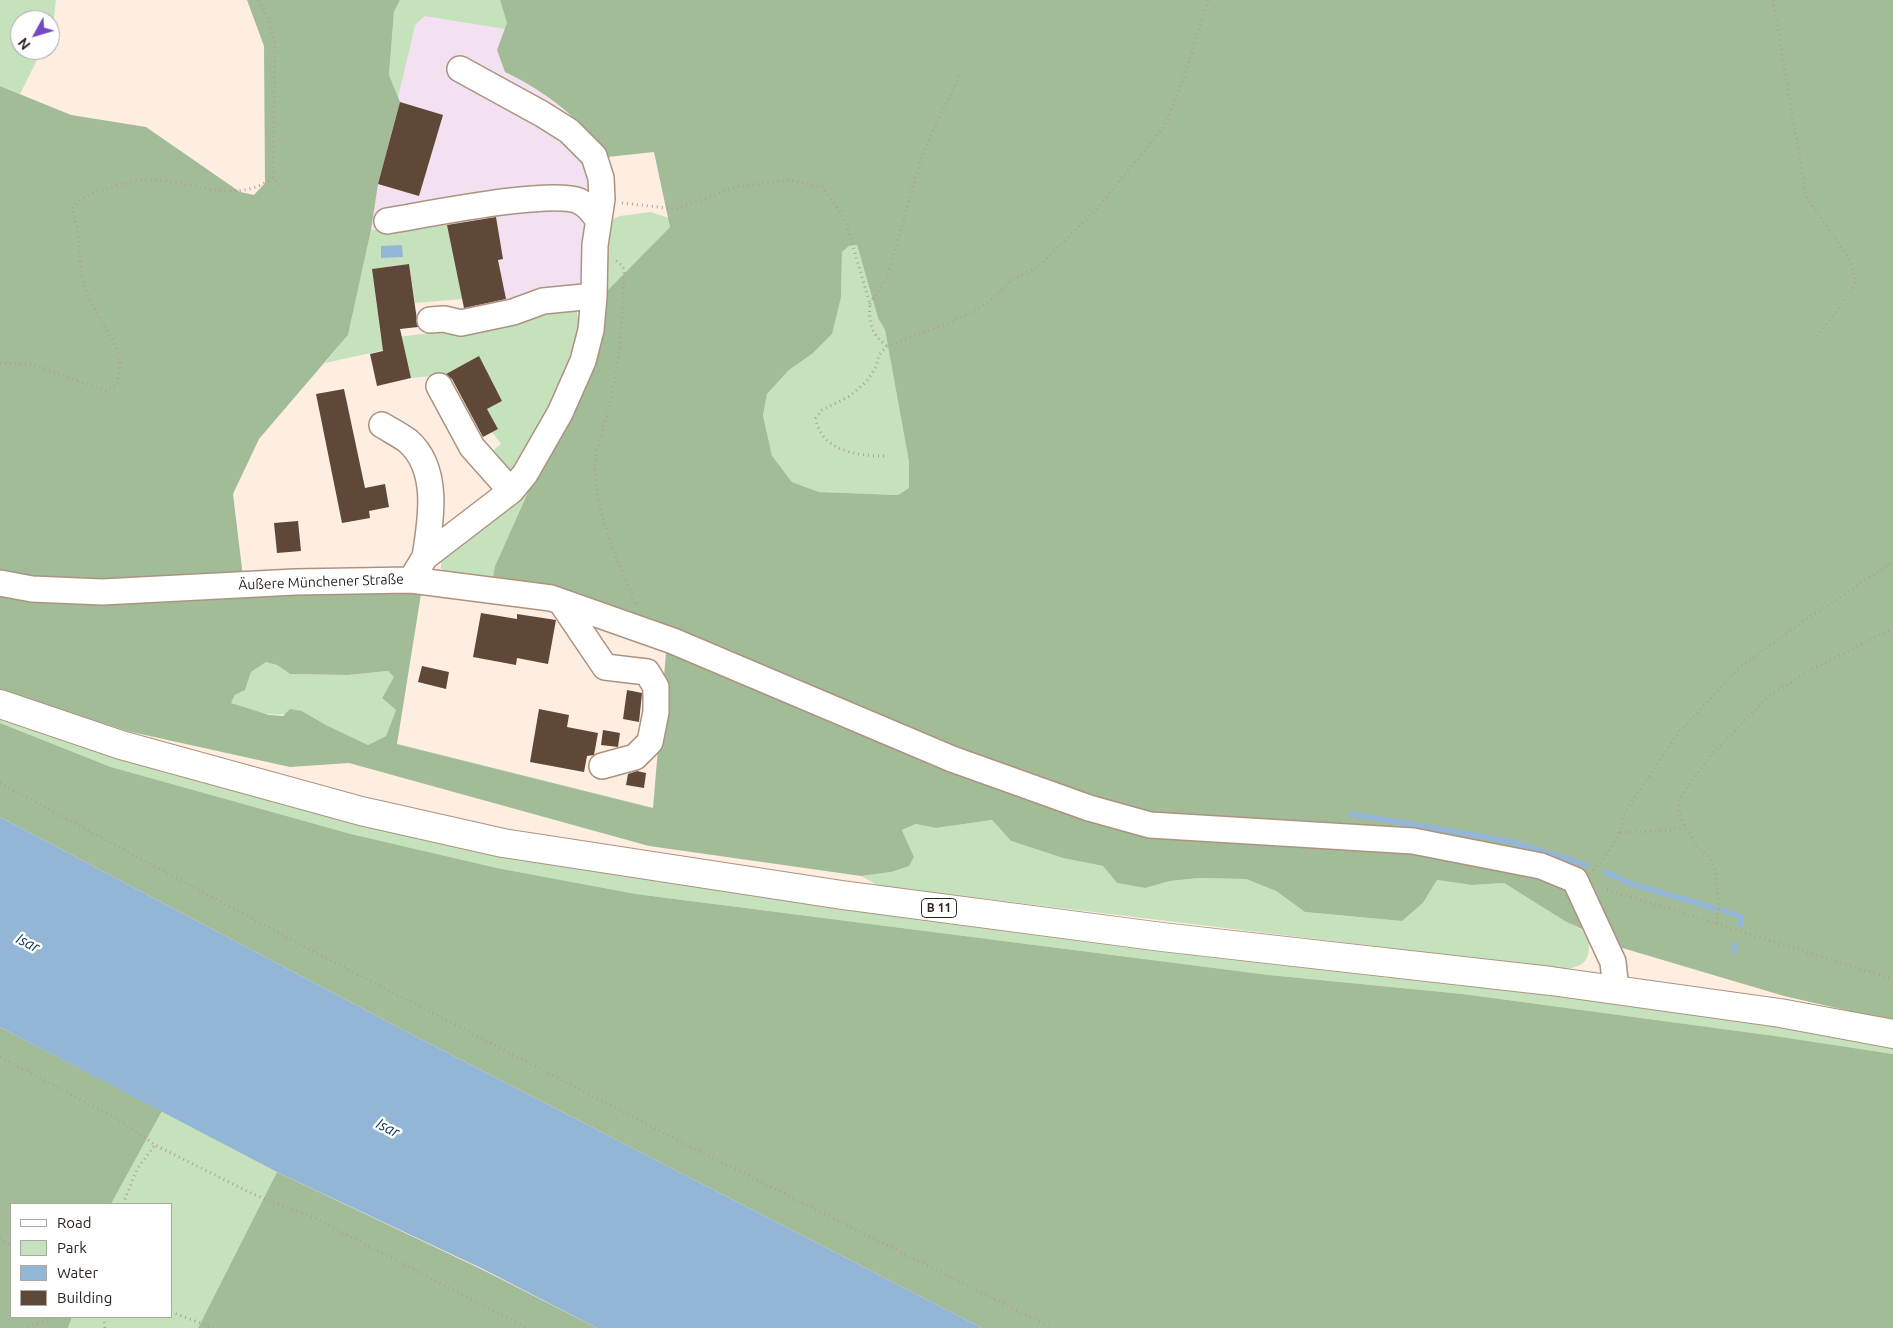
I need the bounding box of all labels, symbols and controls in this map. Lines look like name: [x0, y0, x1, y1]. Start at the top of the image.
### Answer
north arrow: [10, 10, 60, 60]
text: N: [15, 35, 34, 53]
street label: Äußere Münchener Straße: [238, 571, 404, 593]
road number: B 11: [922, 898, 956, 918]
water label: Isar: [13, 930, 43, 956]
water label: Isar: [373, 1115, 403, 1141]
legend: [10, 1203, 172, 1318]
text: Road: [57, 1214, 92, 1231]
text: Park: [57, 1239, 87, 1256]
text: Water: [57, 1264, 98, 1281]
text: Building: [57, 1289, 112, 1306]

